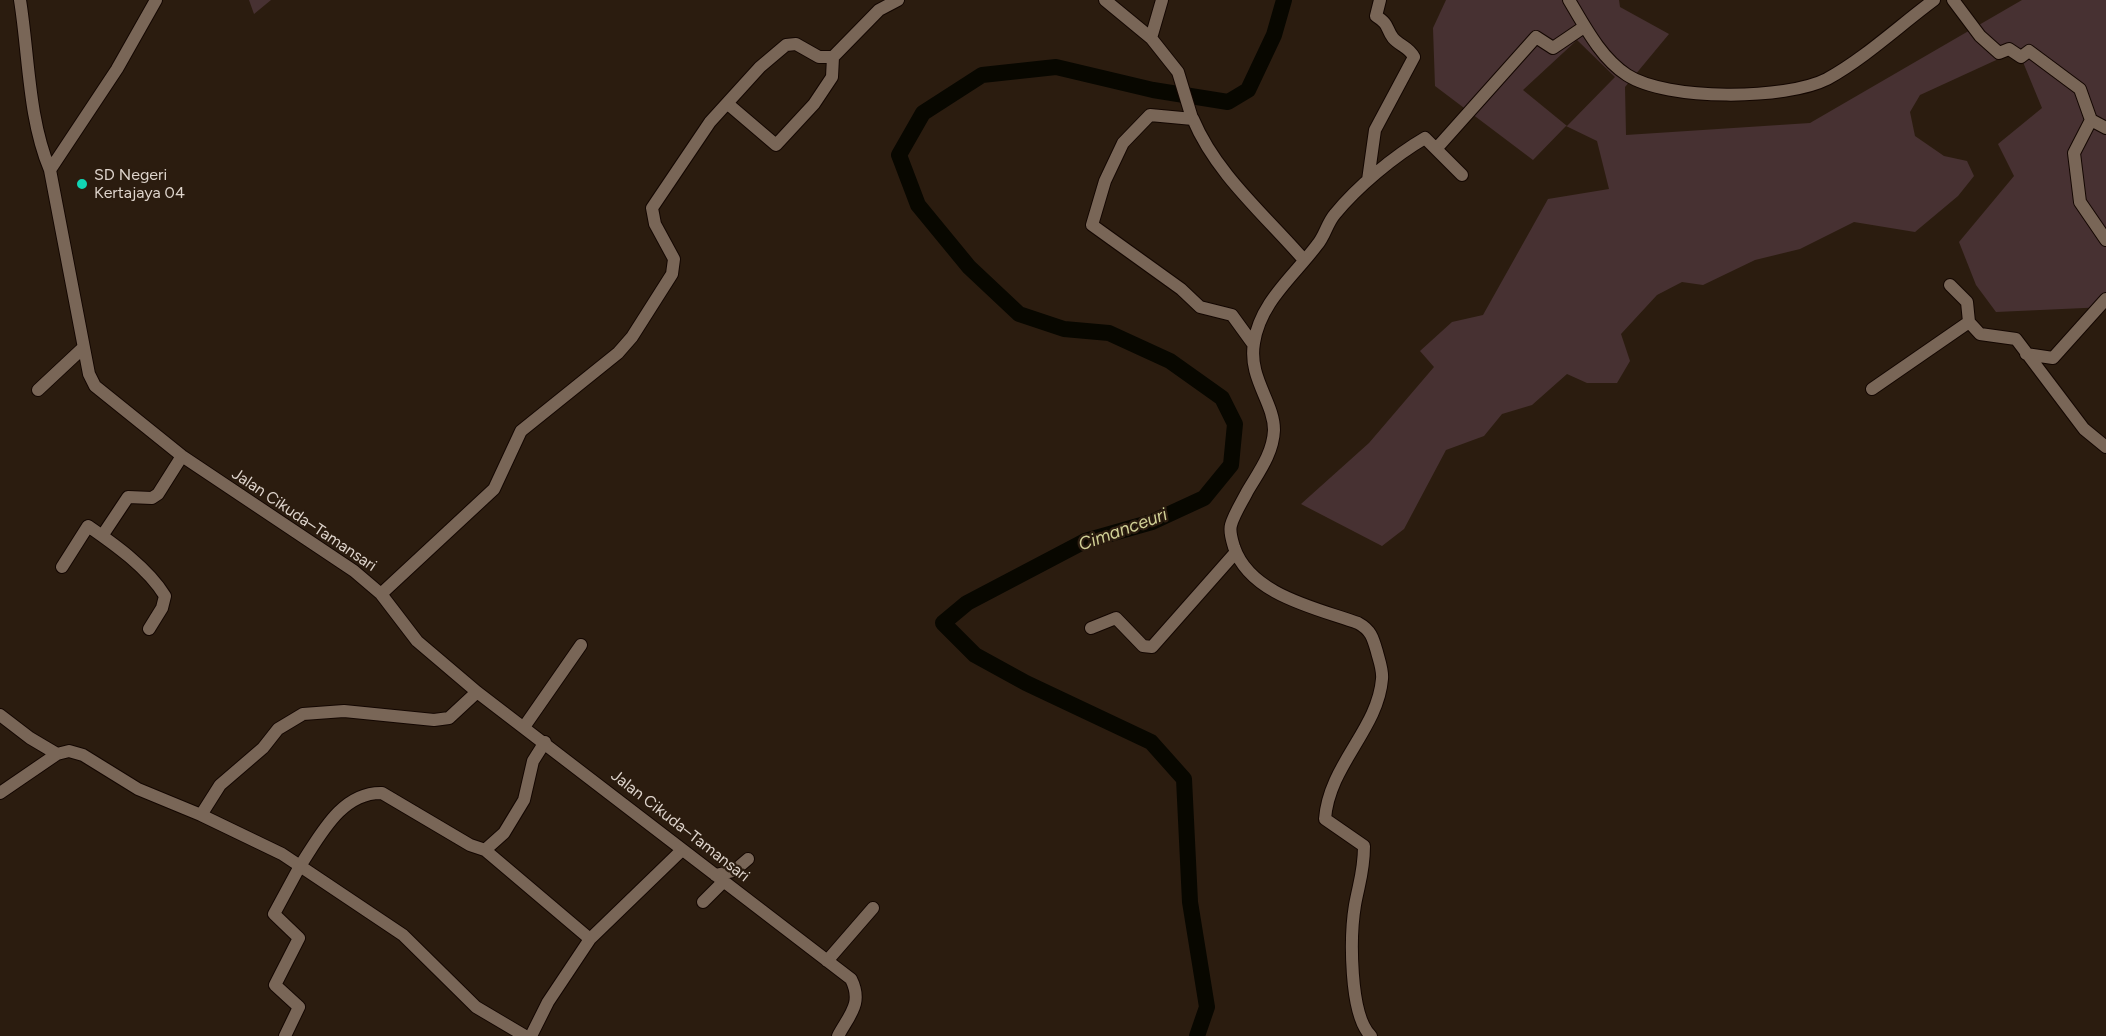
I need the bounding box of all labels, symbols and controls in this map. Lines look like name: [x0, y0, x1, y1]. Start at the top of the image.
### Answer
place label: SD Negeri Kertajaya 04: [94, 165, 185, 203]
marker: SD Negeri Kertajaya 04: [75, 177, 89, 191]
street label: Jalan Cikuda–Tamansari: [228, 464, 380, 576]
water label: Cimanceuri: [1076, 504, 1170, 556]
street label: Jalan Cikuda–Tamansari: [607, 766, 753, 886]

